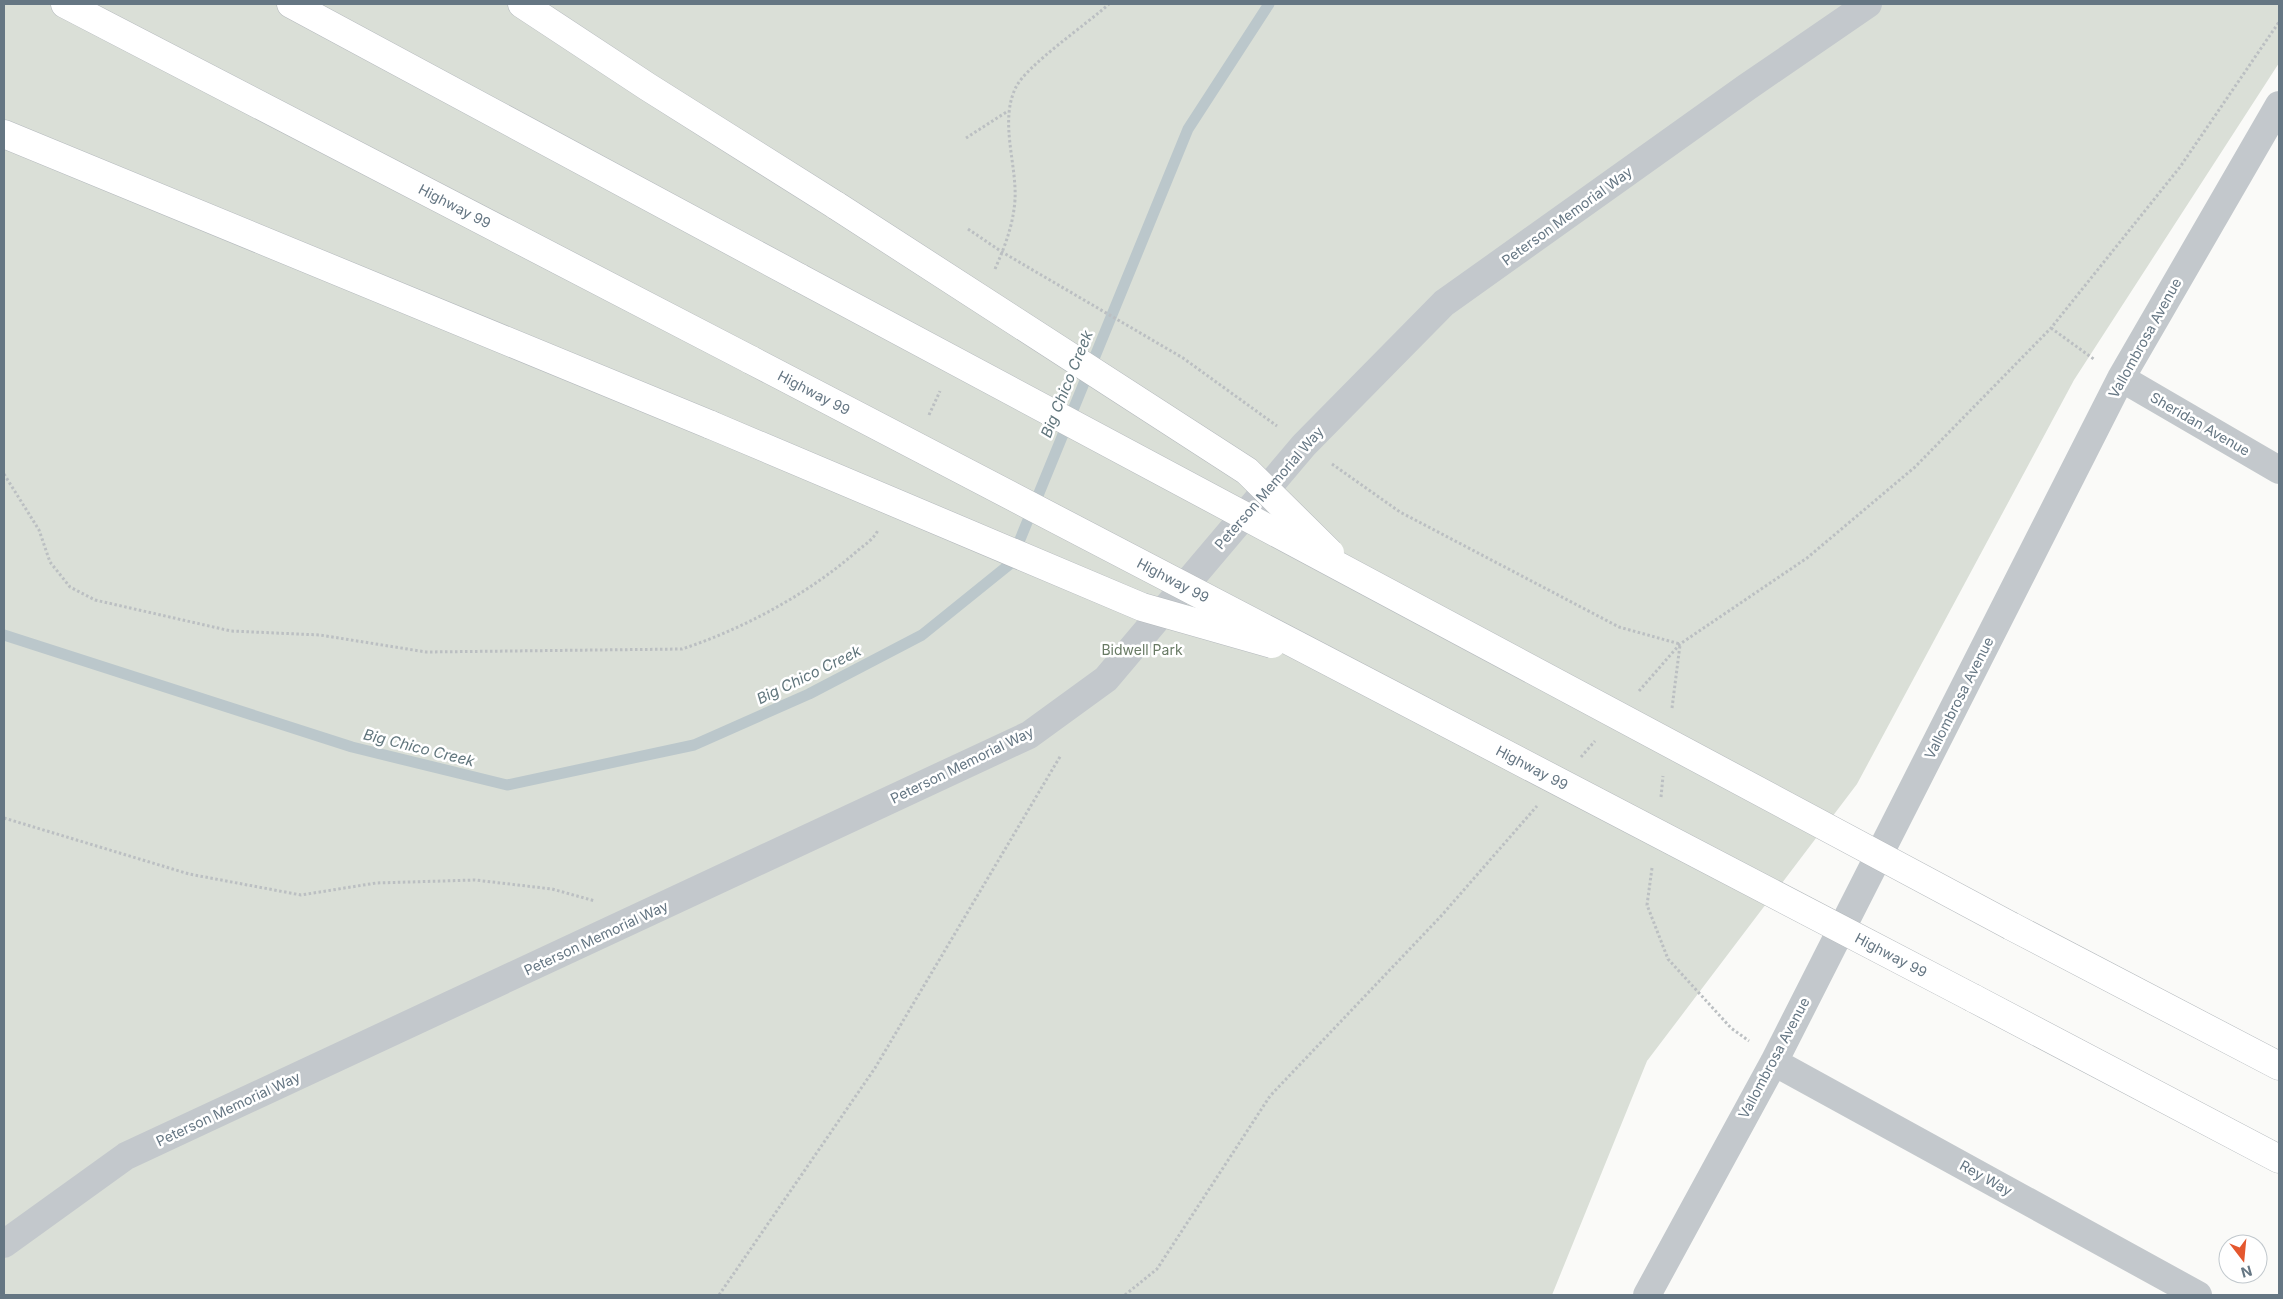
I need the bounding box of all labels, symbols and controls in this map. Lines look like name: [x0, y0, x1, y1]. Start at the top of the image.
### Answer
street label: Peterson Memorial Way: [1498, 162, 1635, 269]
street label: Highway 99: [416, 180, 494, 232]
street label: Vallombrosa Avenue: [2104, 275, 2185, 401]
water label: Big Chico Creek: [1036, 327, 1097, 440]
street label: Highway 99: [775, 367, 853, 418]
street label: Sheridan Avenue: [2147, 388, 2253, 459]
street label: Peterson Memorial Way: [1211, 423, 1327, 553]
street label: Highway 99: [1134, 554, 1212, 606]
street label: Vallombrosa Avenue: [1920, 634, 1997, 762]
water label: Big Chico Creek: [753, 641, 865, 708]
park label: Bidwell Park: [1101, 641, 1183, 658]
street label: Peterson Memorial Way: [887, 722, 1036, 807]
water label: Big Chico Creek: [362, 725, 477, 771]
street label: Highway 99: [1493, 741, 1571, 793]
street label: Peterson Memorial Way: [521, 897, 671, 978]
street label: Highway 99: [1852, 929, 1930, 981]
street label: Vallombrosa Avenue: [1734, 994, 1813, 1121]
street label: Peterson Memorial Way: [153, 1068, 303, 1149]
street label: Rey Way: [1957, 1156, 2015, 1199]
north arrow: [2218, 1234, 2268, 1284]
text: N: [2239, 1262, 2254, 1282]

